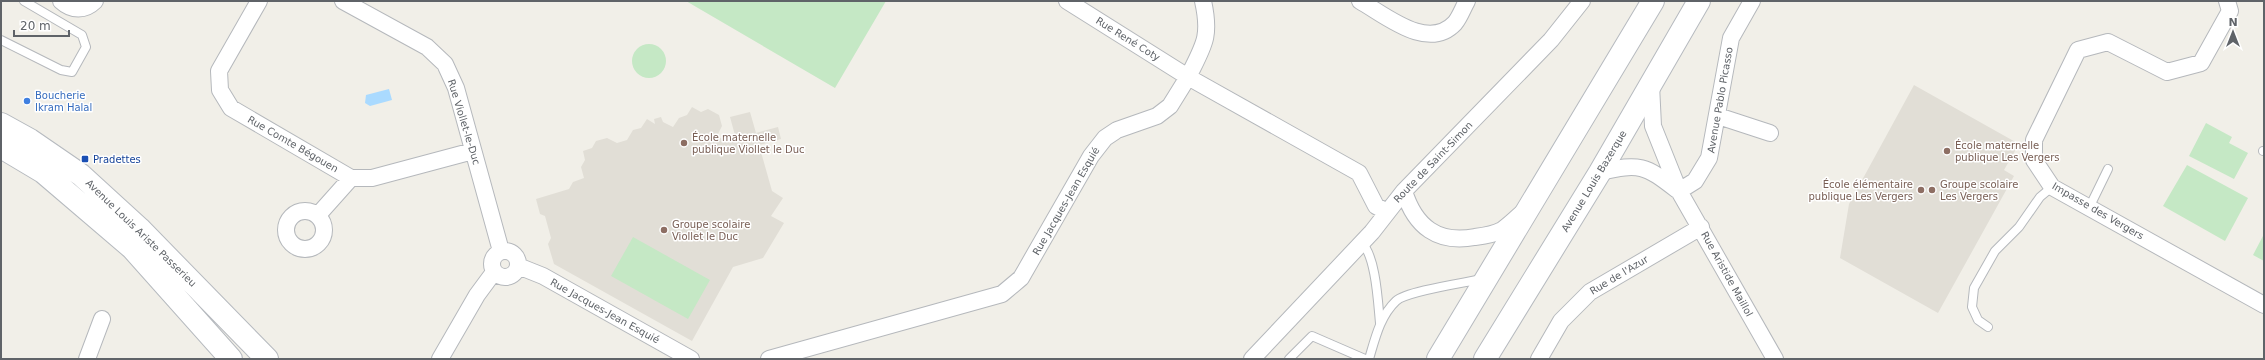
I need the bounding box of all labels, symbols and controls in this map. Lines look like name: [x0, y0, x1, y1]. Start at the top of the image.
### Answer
scale bar: [14, 12, 69, 38]
north arrow: [2213, 12, 2253, 52]
street label: Rue René Coty: [1094, 15, 1162, 63]
text: N: [2228, 16, 2238, 29]
text: 20 m: [20, 19, 51, 33]
street label: Avenue Pablo Picasso: [1705, 46, 1735, 154]
street label: Rue Viollet-le-Duc: [446, 78, 482, 166]
place label: Boucherie Ikram Halal: [35, 90, 92, 113]
marker: Boucherie Ikram Halal: [22, 96, 32, 106]
street label: Rue Comte Bégouen: [246, 114, 340, 174]
street label: Route de Saint-Simon: [1391, 119, 1475, 205]
street label: Avenue Louis Bazerque: [1559, 128, 1629, 234]
place label: École maternelle publique Viollet le Duc: [692, 131, 805, 155]
marker: École maternelle publique Viollet le Duc: [679, 138, 689, 148]
place label: École maternelle publique Les Vergers: [1955, 139, 2060, 163]
street label: Rue Jacques-Jean Esquié: [1031, 145, 1101, 257]
marker: École maternelle publique Les Vergers: [1942, 146, 1952, 156]
marker: Pradettes: [80, 154, 90, 164]
place label: Pradettes: [93, 154, 141, 165]
street label: Avenue Louis Ariste Passerieu: [84, 177, 198, 289]
place label: École élémentaire publique Les Vergers: [1808, 178, 1913, 202]
place label: Groupe scolaire Les Vergers: [1940, 179, 2018, 202]
street label: Impasse des Vergers: [2050, 180, 2146, 242]
marker: École élémentaire publique Les Vergers: [1916, 185, 1926, 195]
marker: Groupe scolaire Les Vergers: [1927, 185, 1937, 195]
place label: Groupe scolaire Viollet le Duc: [672, 219, 750, 242]
marker: Groupe scolaire Viollet le Duc: [659, 225, 669, 235]
street label: Rue Aristide Maillol: [1699, 230, 1755, 318]
street label: Rue de l'Azur: [1588, 253, 1651, 297]
street label: Rue Jacques-Jean Esquié: [549, 276, 661, 346]

